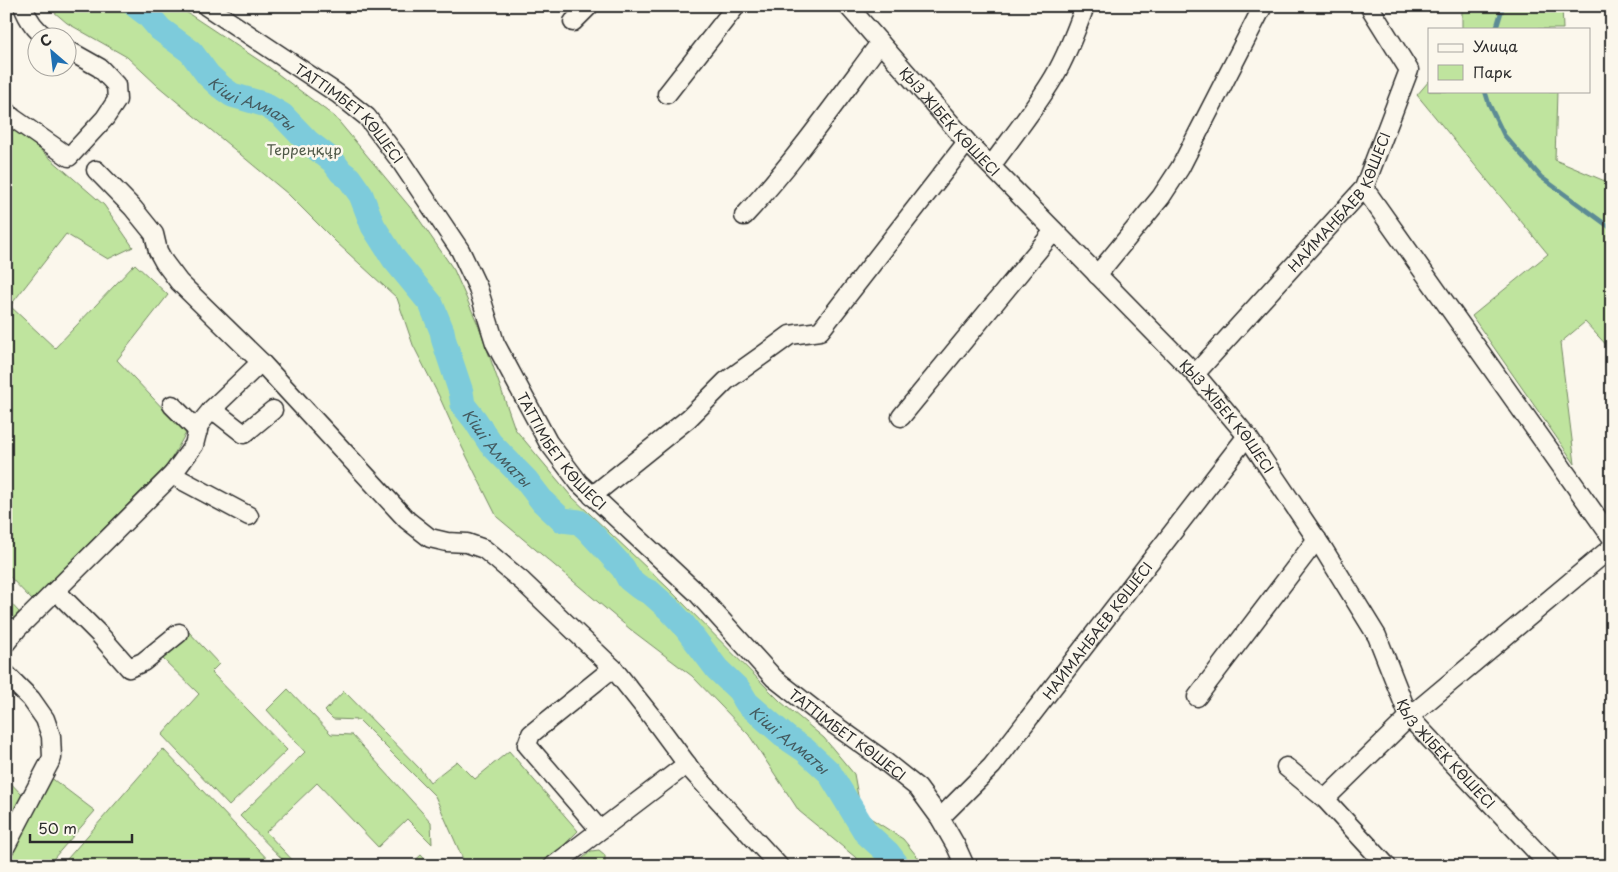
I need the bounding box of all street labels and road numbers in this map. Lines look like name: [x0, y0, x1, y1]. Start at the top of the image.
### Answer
street label: ТАТТІМБЕТ КӨШЕСІ: [291, 58, 409, 167]
street label: ҚЫЗ ЖІБЕК КӨШЕСІ: [895, 62, 1005, 180]
street label: НАЙМАНБАЕВ КӨШЕСІ: [1282, 129, 1395, 276]
street label: ҚЫЗ ЖІБЕК КӨШЕСІ: [1175, 354, 1279, 477]
street label: ТАТТІМБЕТ КӨШЕСІ: [512, 388, 611, 514]
street label: НАЙМАНБАЕВ КӨШЕСІ: [1037, 557, 1157, 704]
street label: ТАТТІМБЕТ КӨШЕСІ: [785, 683, 911, 785]
street label: ҚЫЗ ЖІБЕК КӨШЕСІ: [1392, 696, 1500, 813]

